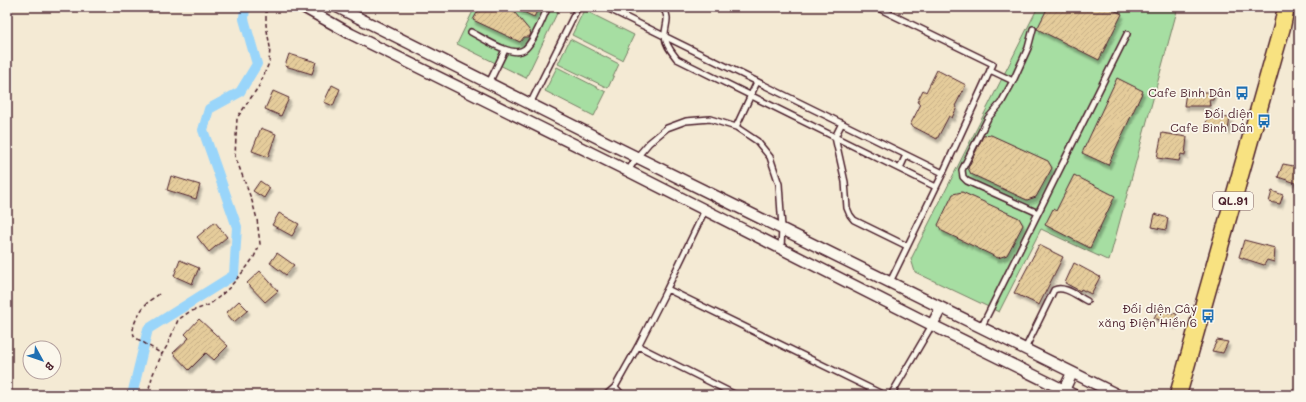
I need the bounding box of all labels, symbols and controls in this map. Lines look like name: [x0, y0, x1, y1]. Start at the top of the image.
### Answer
place label: Cafe Bình Dân: [1148, 84, 1231, 100]
bus stop icon: Cafe Bình Dân: [1234, 85, 1250, 101]
place label: Đối diện Cafe Bình Dân: [1170, 105, 1253, 135]
bus stop icon: Đối diện Cafe Bình Dân: [1256, 113, 1272, 129]
road number: QL.91: [1213, 192, 1253, 210]
place label: Đối diện Cây xăng Điện Hiền 6: [1098, 300, 1197, 330]
bus stop icon: Đối diện Cây xăng Điện Hiền 6: [1200, 308, 1216, 324]
north arrow: [22, 340, 62, 380]
text: B: [42, 359, 58, 374]

